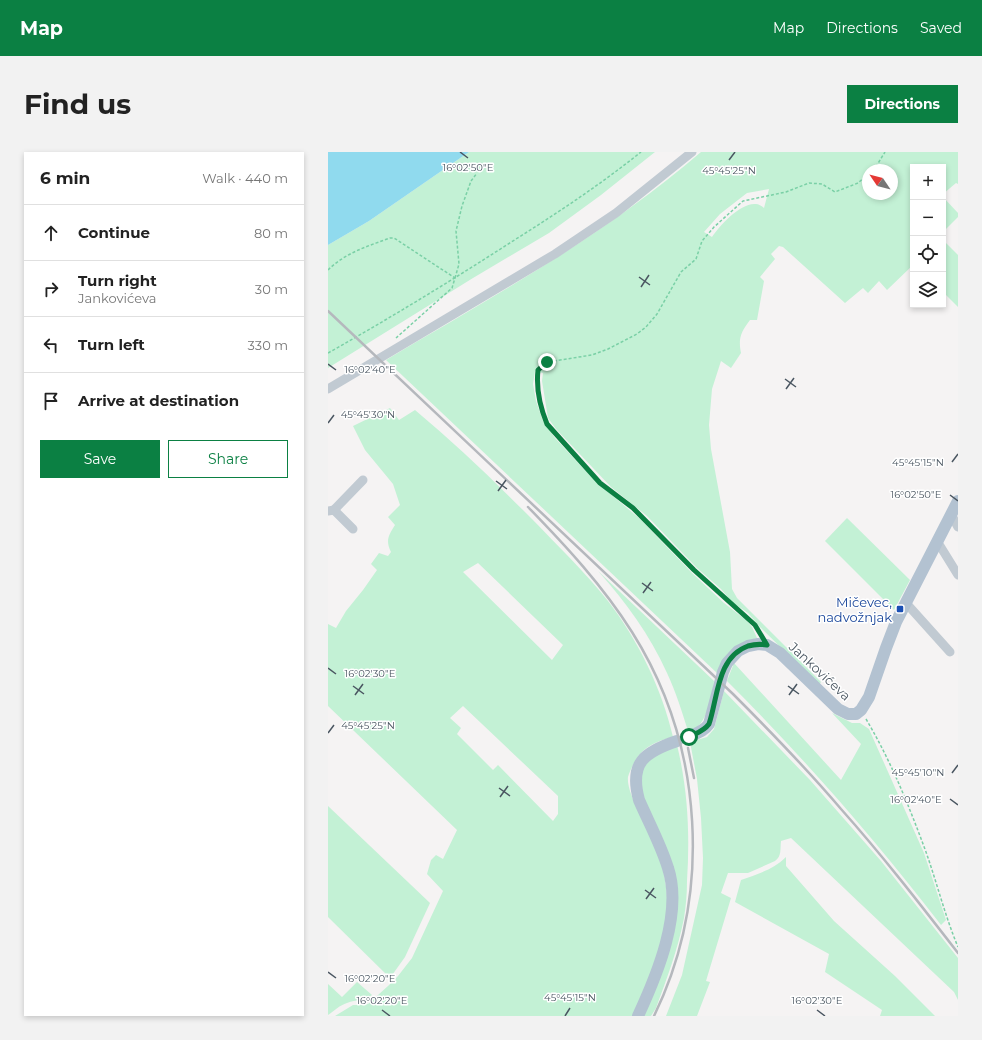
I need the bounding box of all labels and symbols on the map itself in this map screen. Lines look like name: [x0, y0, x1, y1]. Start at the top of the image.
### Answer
text: 16°02'50"E: [443, 161, 494, 174]
text: 45°45'25"N: [702, 164, 756, 177]
north arrow: [862, 164, 898, 200]
route end: [538, 353, 556, 371]
text: 16°02'40"E: [344, 363, 396, 376]
text: 45°45'30"N: [341, 408, 395, 421]
text: 45°45'15"N: [892, 456, 944, 469]
text: 16°02'50"E: [891, 488, 942, 501]
place label: Mičevec, nadvožnjak: [817, 594, 892, 625]
marker: Mičevec, nadvožnjak: [895, 604, 905, 614]
street label: Jankovićeva: [785, 638, 854, 704]
text: 16°02'30"E: [345, 667, 396, 680]
text: 45°45'25"N: [341, 719, 395, 732]
route start: [680, 728, 698, 746]
text: 45°45'10"N: [892, 766, 944, 779]
text: 16°02'40"E: [890, 793, 942, 806]
text: 16°02'20"E: [344, 972, 396, 985]
text: 45°45'15"N: [544, 991, 596, 1004]
text: 16°02'20"E: [356, 994, 408, 1007]
text: 16°02'30"E: [792, 994, 843, 1007]

